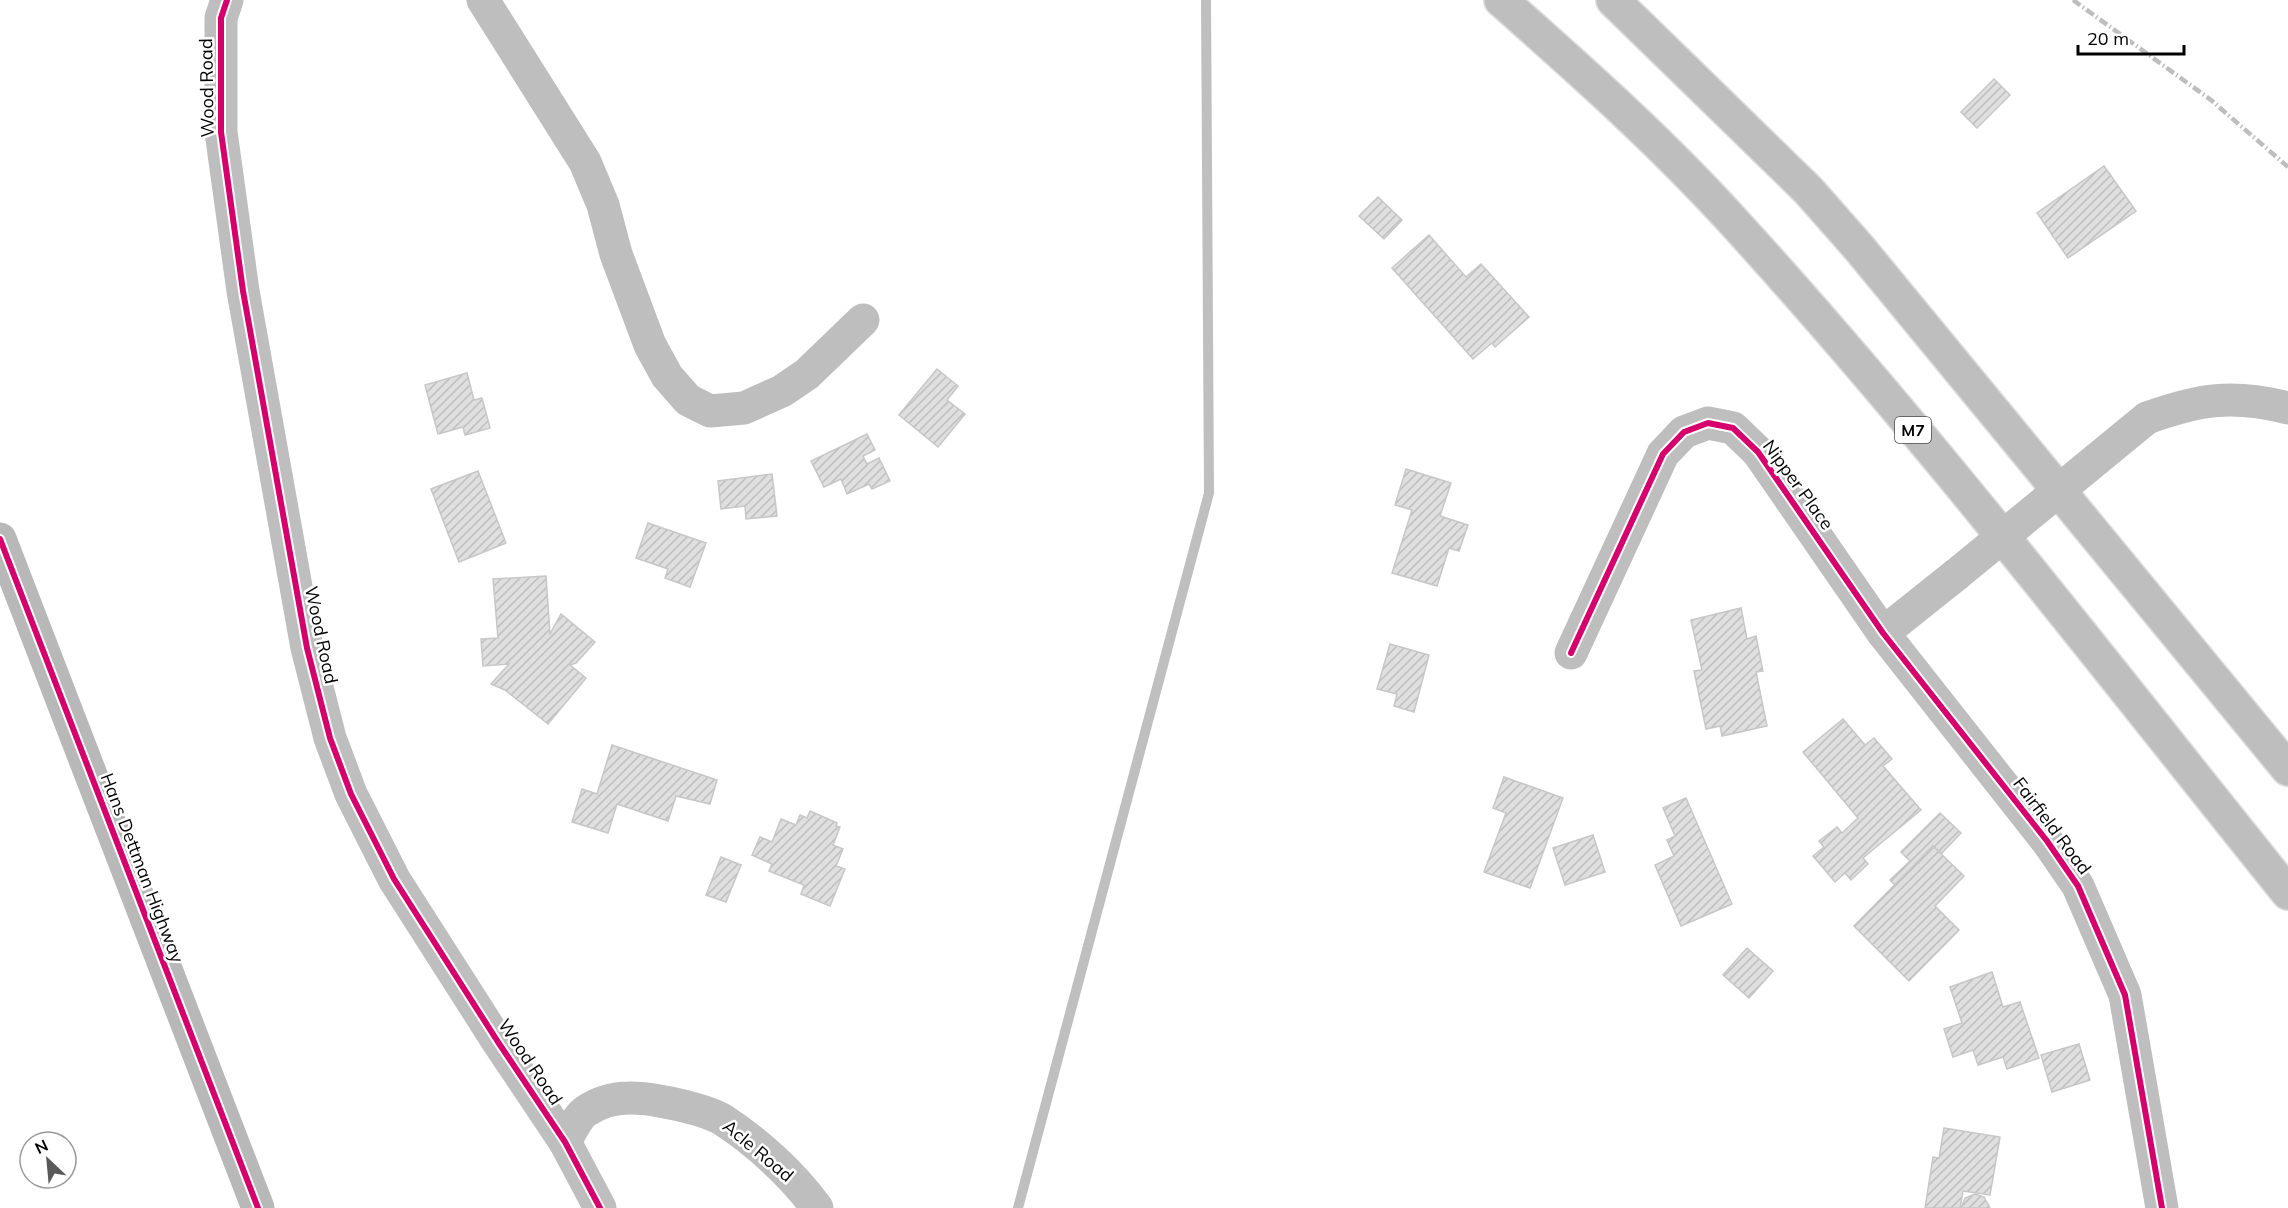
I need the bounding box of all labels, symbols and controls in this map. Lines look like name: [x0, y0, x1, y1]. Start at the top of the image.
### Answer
scale bar: [2078, 18, 2184, 56]
text: 20 m: [2087, 27, 2129, 50]
street label: Wood Road: [194, 38, 219, 138]
road number: M7: [1895, 417, 1931, 443]
street label: Nipper Place: [1758, 435, 1839, 534]
street label: Wood Road: [300, 584, 343, 686]
street label: Hans Dettman Highway: [96, 770, 189, 966]
street label: Fairfield Road: [2008, 773, 2096, 879]
street label: Wood Road: [493, 1014, 568, 1109]
street label: Acle Road: [718, 1115, 798, 1187]
north arrow: [18, 1130, 78, 1190]
text: N: [32, 1135, 51, 1158]

